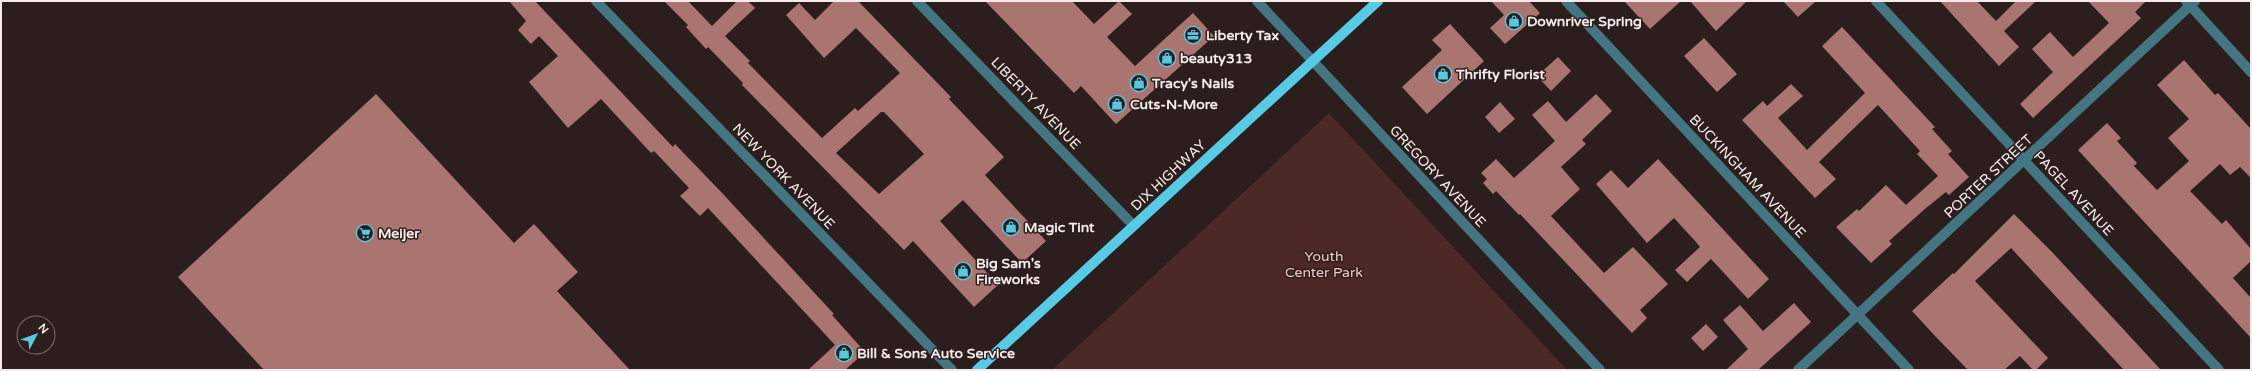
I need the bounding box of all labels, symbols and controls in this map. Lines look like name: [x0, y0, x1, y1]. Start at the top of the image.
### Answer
shop icon: Downriver Spring: [1504, 11, 1524, 31]
place label: Downriver Spring: [1527, 13, 1642, 30]
office icon: Liberty Tax: [1183, 25, 1203, 45]
place label: Liberty Tax: [1206, 27, 1279, 44]
shop icon: beauty313: [1157, 48, 1177, 68]
place label: beauty313: [1180, 50, 1252, 67]
street label: LIBERTY AVENUE: [987, 54, 1084, 153]
shop icon: Thrifty Florist: [1433, 64, 1453, 84]
place label: Thrifty Florist: [1455, 66, 1545, 83]
shop icon: Tracy's Nails: [1129, 73, 1149, 93]
place label: Tracy's Nails: [1151, 75, 1234, 92]
shop icon: Cuts-N-More: [1107, 94, 1127, 114]
place label: Cuts-N-More: [1130, 96, 1218, 113]
street label: BUCKINGHAM AVENUE: [1686, 111, 1809, 242]
street label: NEW YORK AVENUE: [729, 120, 838, 233]
street label: GREGORY AVENUE: [1386, 122, 1489, 231]
street label: PORTER STREET: [1941, 131, 2036, 222]
street label: DIX HIGHWAY: [1127, 136, 1209, 214]
street label: PAGEL AVENUE: [2030, 147, 2117, 239]
shop icon: Magic Tint: [1001, 217, 1021, 237]
place label: Magic Tint: [1024, 219, 1095, 236]
supermarket icon: Meijer: [355, 223, 375, 243]
place label: Meijer: [378, 225, 420, 242]
park label: Youth Center Park: [1285, 248, 1363, 281]
place label: Big Sam's Fireworks: [976, 255, 1041, 288]
shop icon: Big Sam's Fireworks: [953, 261, 973, 281]
north arrow: [16, 315, 56, 355]
text: N: [35, 321, 51, 336]
shop icon: Bill & Sons Auto Service: [834, 343, 854, 363]
place label: Bill & Sons Auto Service: [857, 345, 1015, 362]

